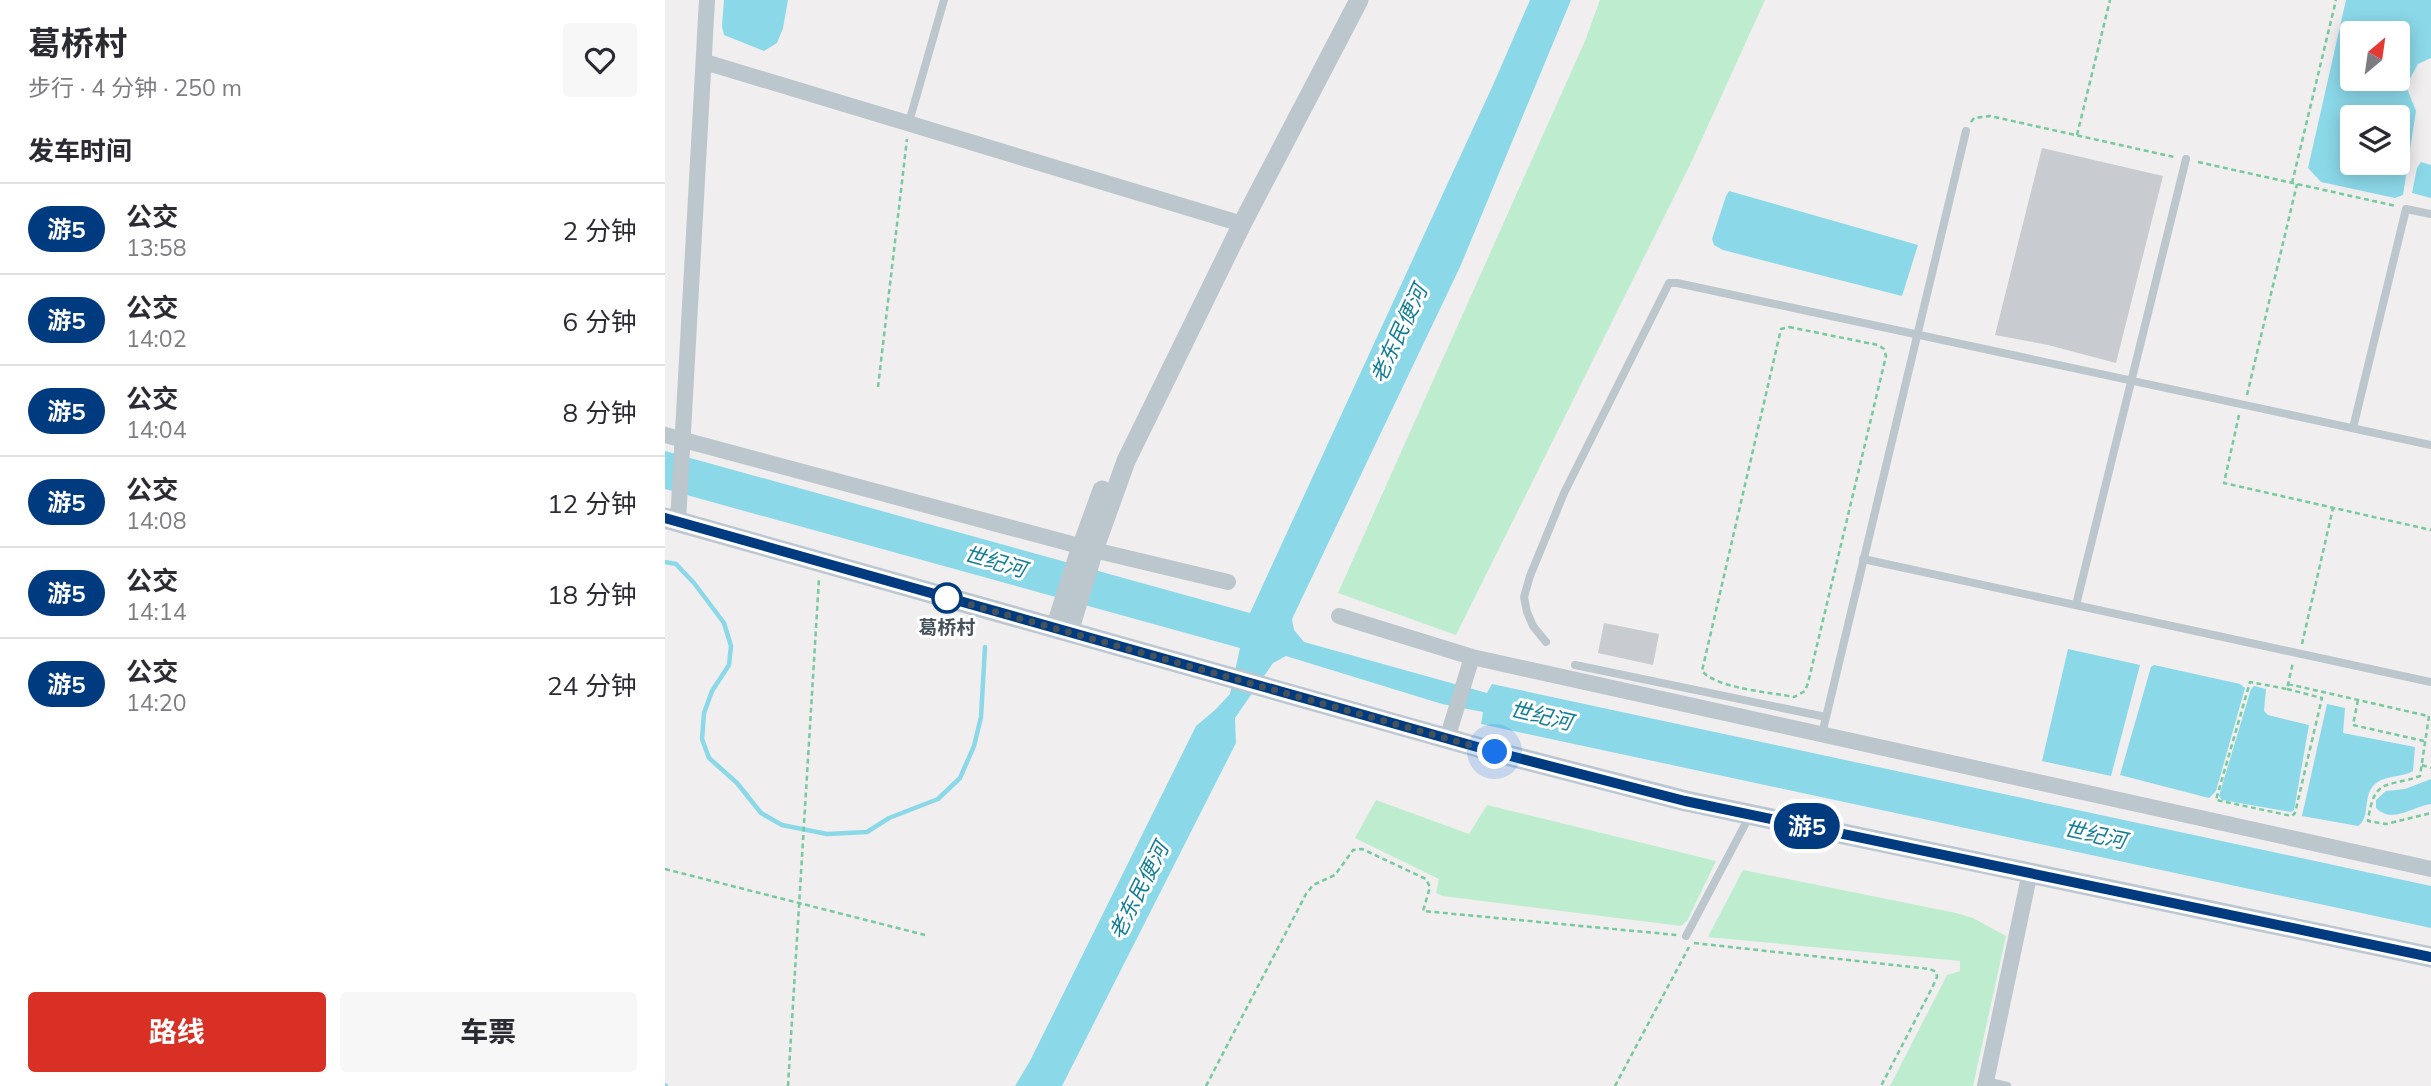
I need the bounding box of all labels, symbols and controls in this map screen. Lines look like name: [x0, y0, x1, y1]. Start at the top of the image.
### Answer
north arrow: [2340, 21, 2410, 91]
map controls: [2340, 21, 2410, 175]
text: 葛桥村: [28, 22, 127, 63]
button: heart: [563, 23, 637, 97]
text: 步行 · 4 分钟 · 250 m: [28, 73, 242, 102]
button: layers: [2340, 105, 2410, 175]
text: 发车时间: [28, 134, 132, 167]
text: 公交: [126, 200, 178, 233]
text: 游5: [47, 214, 86, 244]
text: 2 分钟: [563, 214, 637, 247]
text: 13:58: [126, 233, 186, 262]
water label: 老东民便河: [1364, 277, 1434, 387]
text: 公交: [126, 291, 178, 324]
text: 游5: [47, 305, 86, 335]
text: 6 分钟: [563, 305, 637, 338]
text: 14:02: [126, 324, 186, 353]
text: 公交: [126, 382, 178, 415]
text: 游5: [47, 396, 86, 426]
text: 8 分钟: [563, 396, 637, 429]
text: 14:04: [126, 415, 186, 444]
text: 公交: [126, 473, 178, 506]
text: 游5: [47, 487, 86, 517]
text: 12 分钟: [547, 487, 637, 520]
text: 14:08: [126, 506, 186, 535]
water label: 世纪河: [961, 540, 1033, 583]
text: 公交: [126, 564, 178, 597]
text: 游5: [47, 578, 86, 608]
text: 18 分钟: [547, 578, 637, 611]
marker: 葛桥村: [932, 583, 962, 613]
text: 14:14: [126, 597, 186, 626]
place label: 葛桥村: [918, 615, 976, 639]
text: 公交: [126, 655, 178, 688]
text: 游5: [47, 669, 86, 699]
text: 24 分钟: [547, 669, 637, 702]
text: 14:20: [126, 688, 186, 717]
water label: 世纪河: [1508, 695, 1579, 736]
your location: [1477, 734, 1512, 769]
line badge: 游5: [1775, 803, 1839, 849]
text: 游5: [1788, 811, 1826, 841]
water label: 世纪河: [2062, 815, 2133, 854]
water label: 老东民便河: [1103, 834, 1175, 943]
button: 路线: [28, 992, 326, 1072]
button: 车票: [340, 992, 637, 1072]

